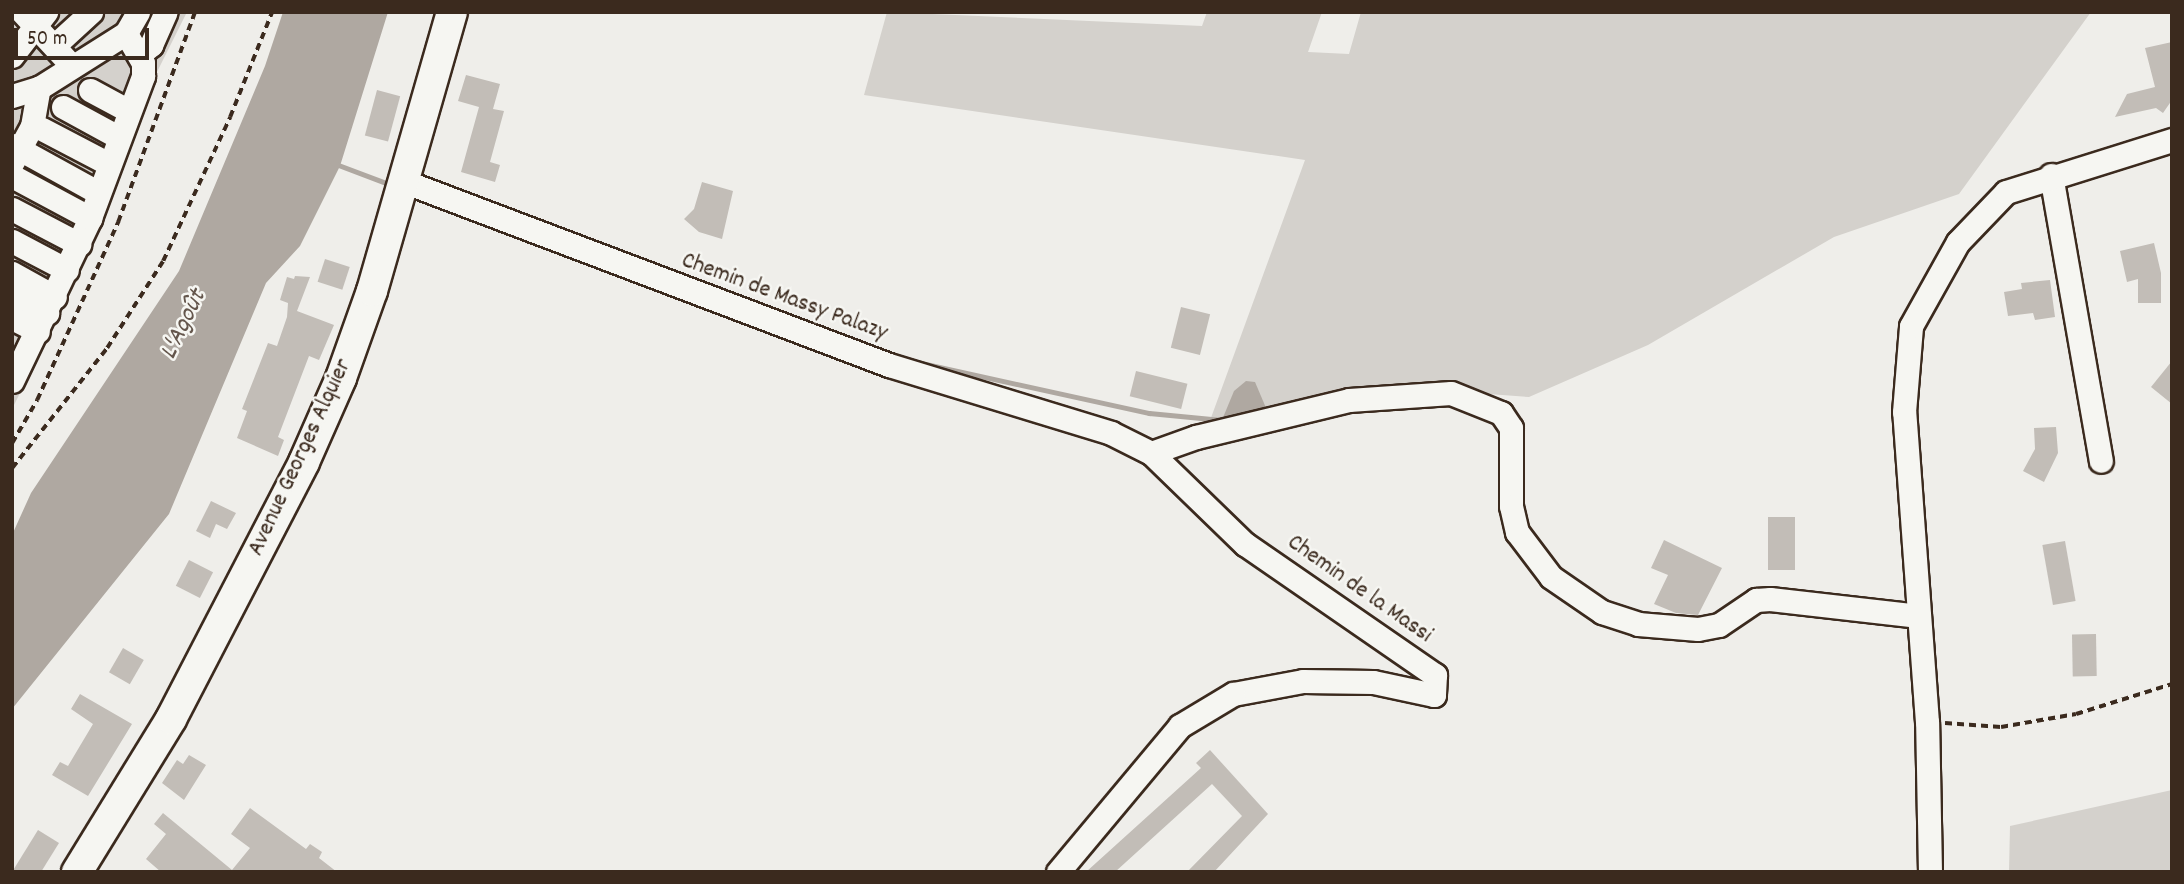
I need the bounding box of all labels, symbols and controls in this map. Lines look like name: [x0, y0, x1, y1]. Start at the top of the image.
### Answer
scale bar: [18, 14, 152, 58]
text: 50 m: [27, 25, 67, 55]
street label: Chemin de Massy Palazy: [677, 247, 891, 349]
water label: L'Agoût: [154, 285, 214, 365]
street label: Avenue Georges Alquier: [243, 355, 359, 561]
street label: Chemin de la Massi: [1281, 529, 1437, 651]

